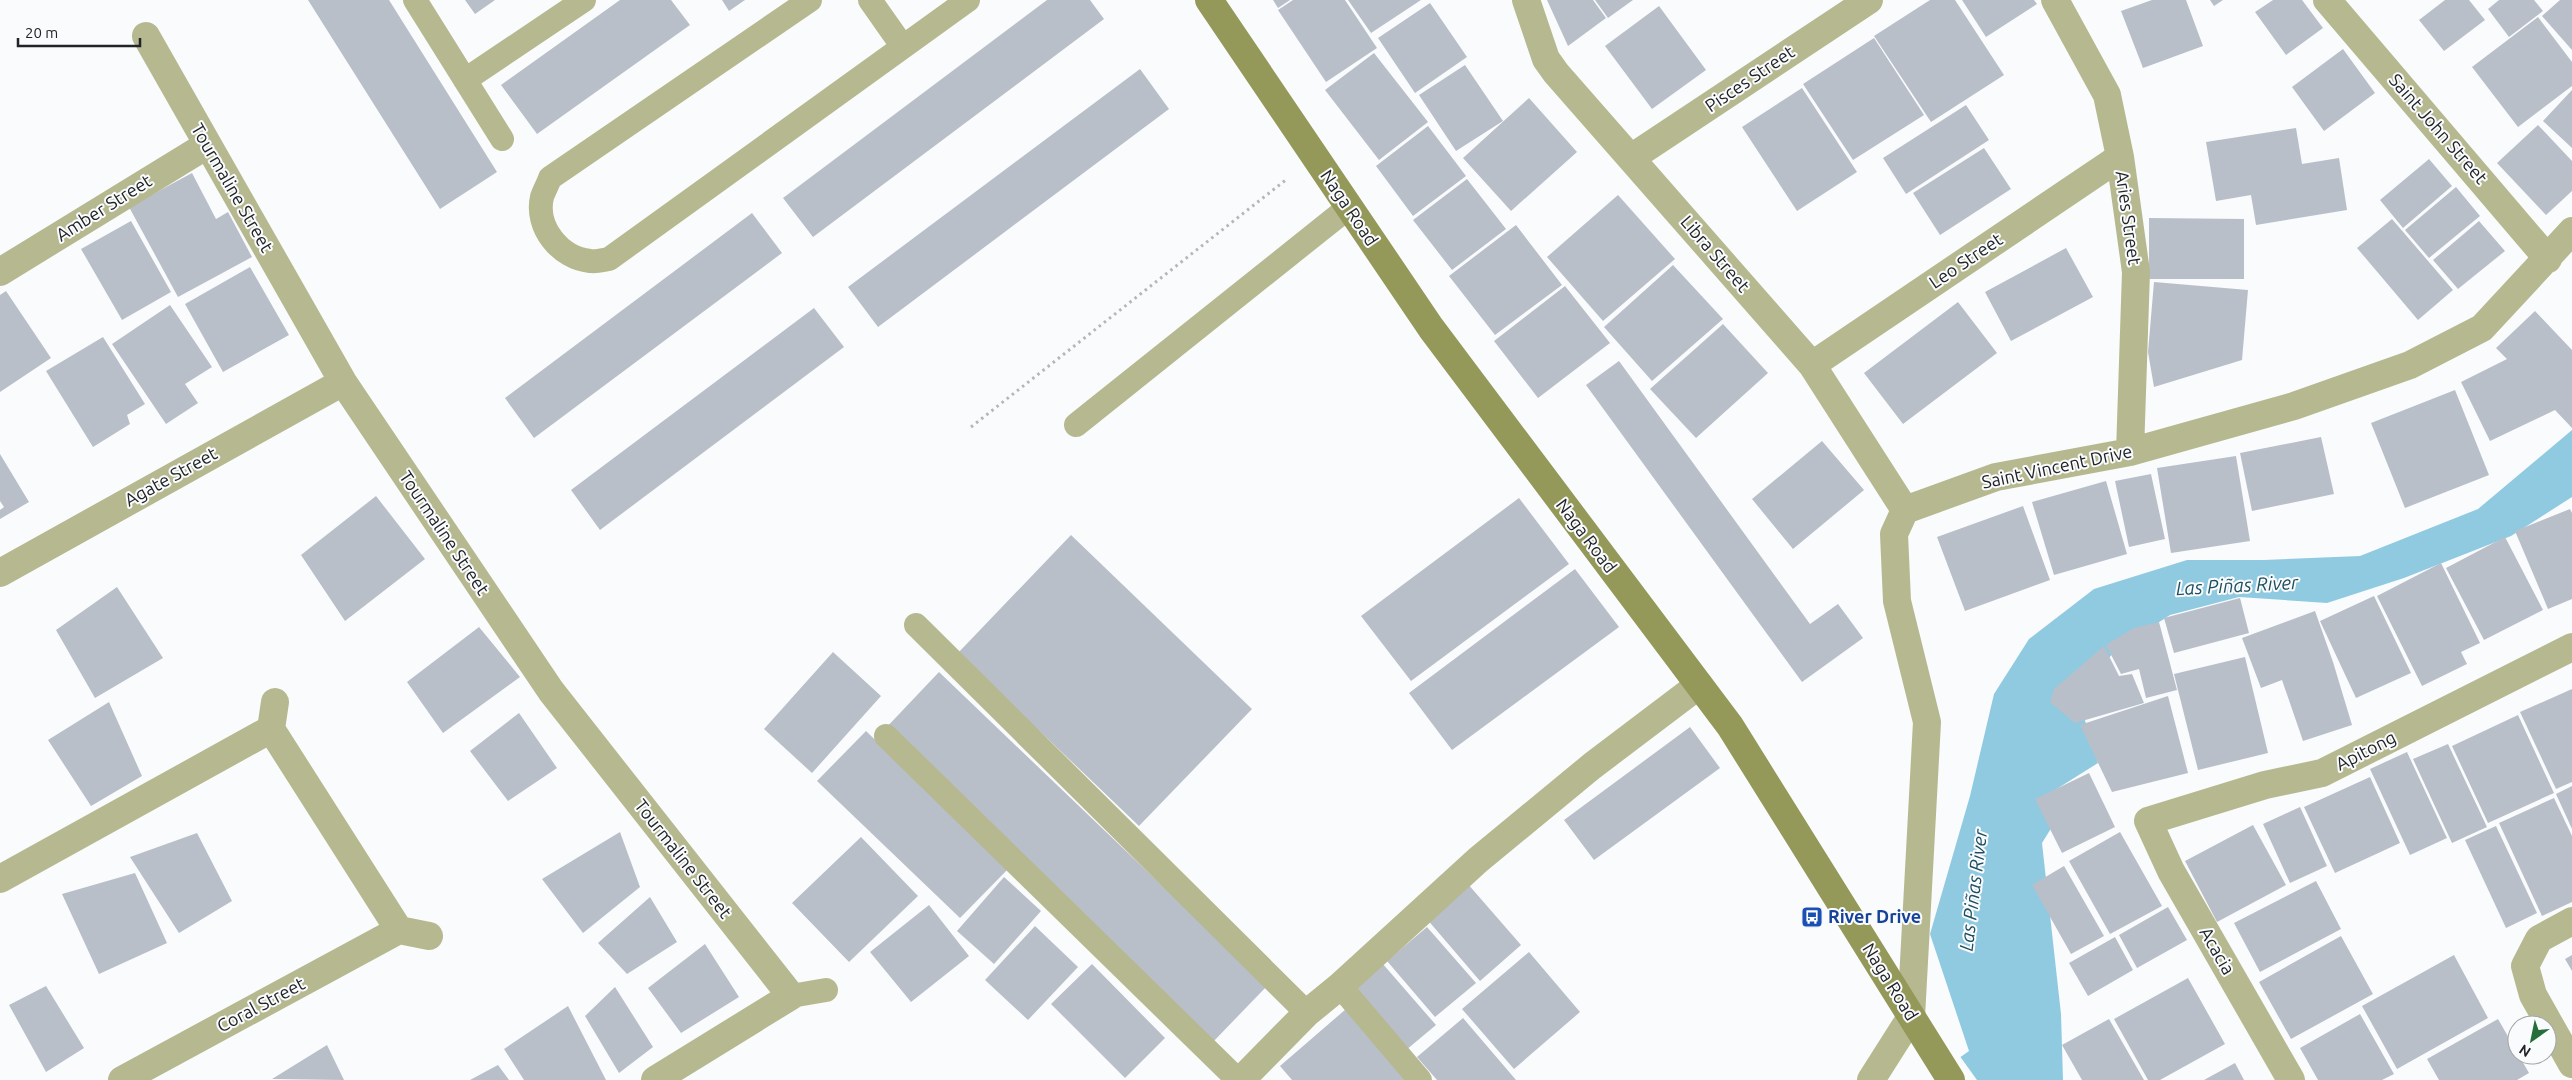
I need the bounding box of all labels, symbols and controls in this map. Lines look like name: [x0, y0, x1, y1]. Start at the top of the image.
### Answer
scale bar: [18, 15, 140, 47]
text: 20 m: [25, 24, 58, 41]
street label: Pisces Street: [1701, 41, 1798, 115]
street label: Saint John Street: [2386, 69, 2492, 187]
street label: Tourmaline Street: [188, 120, 278, 255]
street label: Naga Road: [1317, 166, 1383, 249]
street label: Aries Street: [2112, 169, 2146, 266]
street label: Amber Street: [52, 170, 155, 244]
street label: Libra Street: [1677, 211, 1754, 296]
street label: Leo Street: [1925, 228, 2006, 292]
street label: Saint Vincent Drive: [1980, 440, 2134, 492]
street label: Agate Street: [121, 442, 220, 510]
street label: Tourmaline Street: [396, 467, 494, 598]
street label: Naga Road: [1553, 495, 1621, 576]
water label: Las Piñas River: [2175, 571, 2299, 599]
street label: Apitong: [2332, 726, 2399, 774]
street label: Tourmaline Street: [631, 795, 736, 922]
water label: Las Piñas River: [1955, 827, 1991, 952]
bus stop icon: River Drive: [1800, 905, 1824, 929]
place label: River Drive: [1828, 906, 1921, 926]
street label: Acacia: [2196, 923, 2239, 978]
street label: Naga Road: [1859, 939, 1922, 1024]
street label: Coral Street: [213, 973, 308, 1036]
north arrow: [2507, 1015, 2557, 1065]
text: N: [2516, 1041, 2534, 1060]

